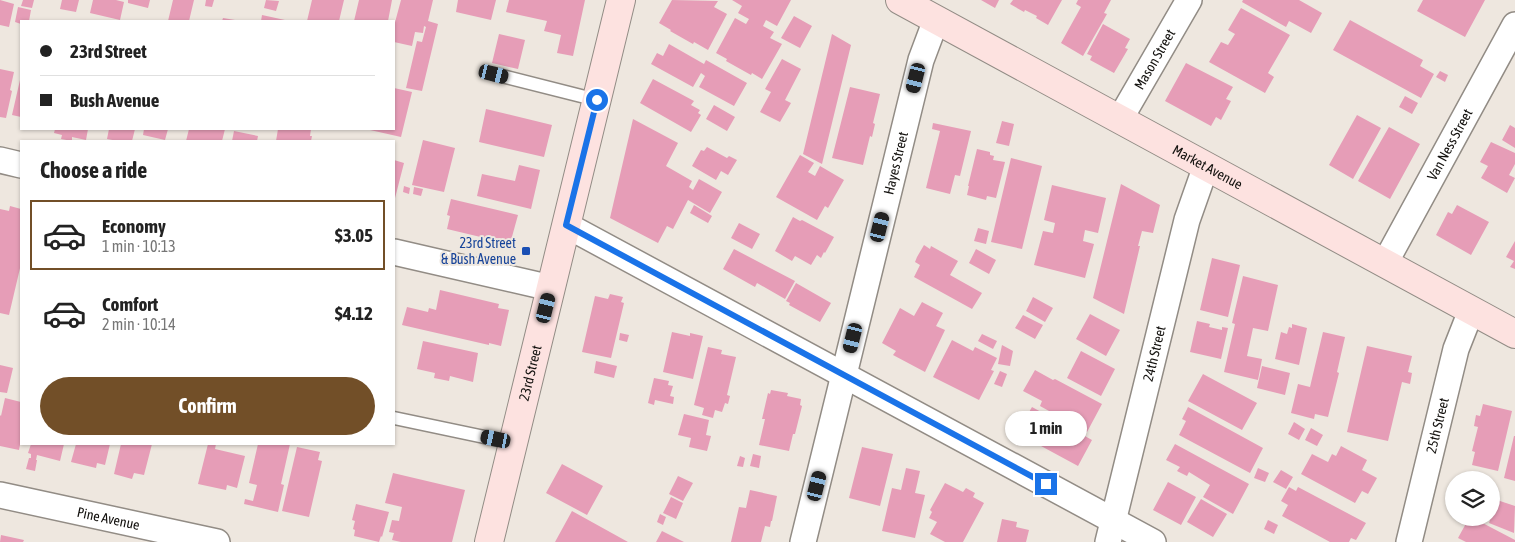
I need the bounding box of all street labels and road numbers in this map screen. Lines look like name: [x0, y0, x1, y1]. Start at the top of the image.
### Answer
street label: Mason Street: [1131, 26, 1178, 92]
street label: Van Ness Street: [1424, 106, 1476, 183]
street label: Hayes Street: [880, 130, 911, 196]
street label: Market Avenue: [1170, 142, 1245, 192]
street label: 24th Street: [1140, 324, 1169, 383]
street label: 23rd Street: [516, 344, 545, 402]
street label: 25th Street: [1423, 396, 1452, 455]
street label: Pine Avenue: [76, 504, 141, 533]

